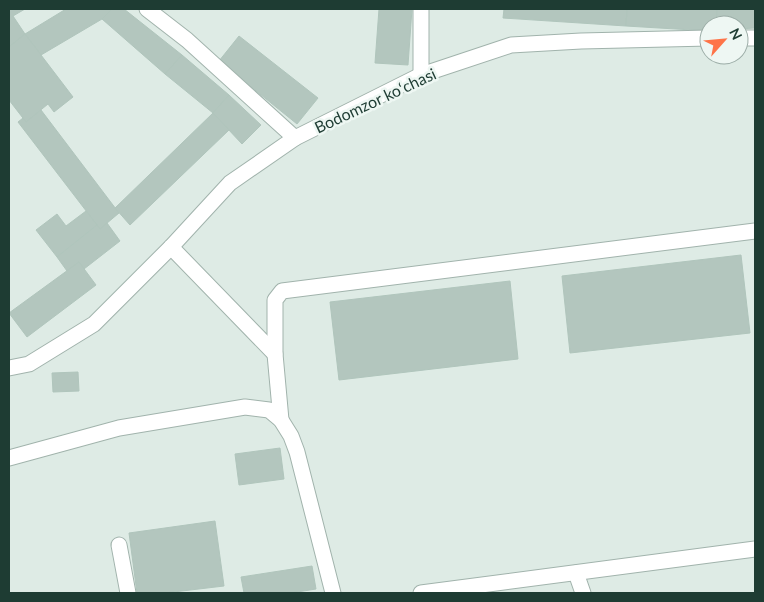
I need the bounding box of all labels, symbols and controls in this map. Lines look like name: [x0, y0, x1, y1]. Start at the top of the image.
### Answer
north arrow: [699, 15, 749, 65]
text: N: [726, 25, 746, 43]
street label: Bodomzor koʻchasi: [311, 64, 439, 136]

